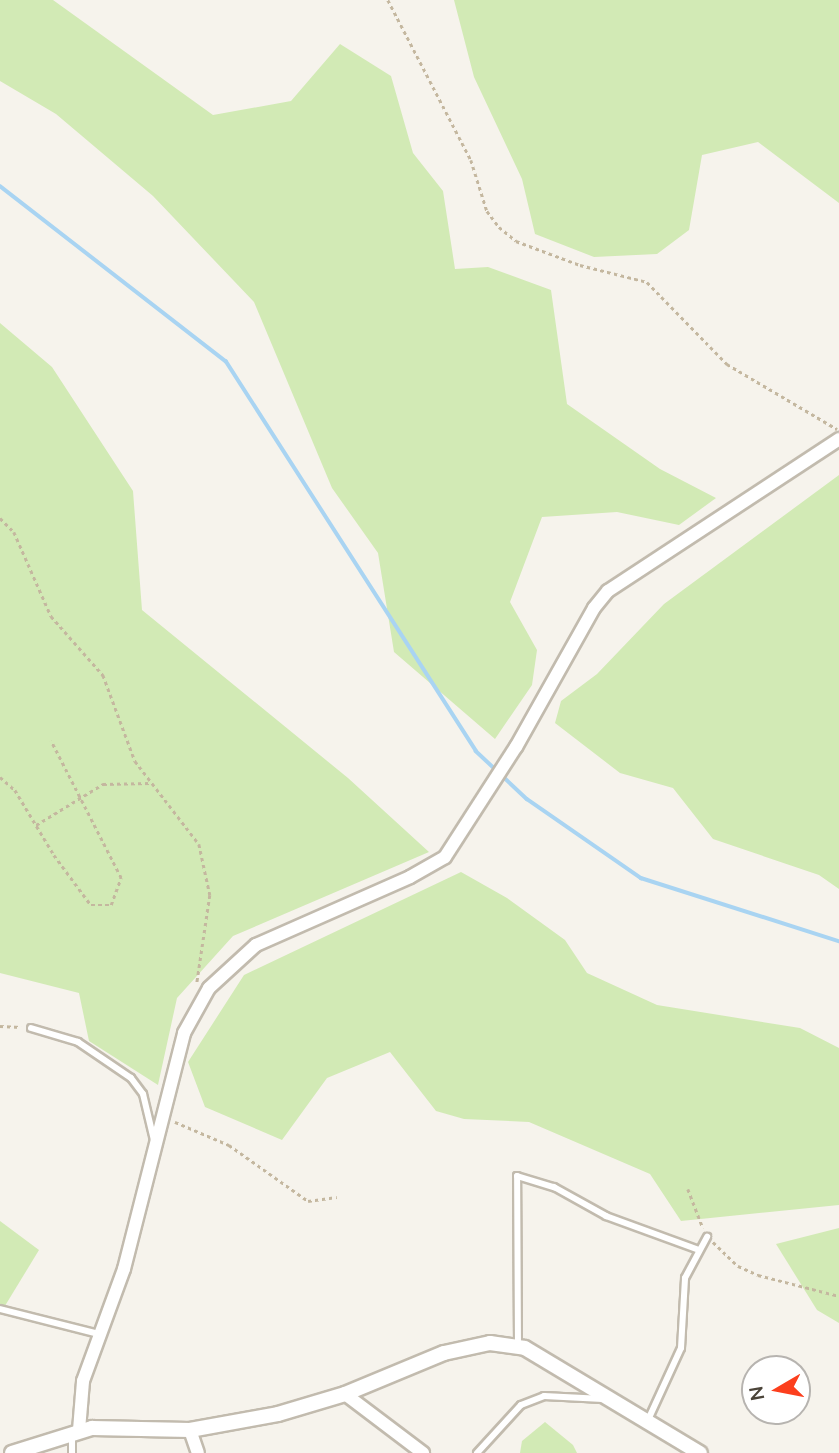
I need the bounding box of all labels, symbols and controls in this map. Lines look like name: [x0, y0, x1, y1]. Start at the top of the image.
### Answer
north arrow: [741, 1355, 811, 1425]
text: N: [743, 1384, 771, 1403]

